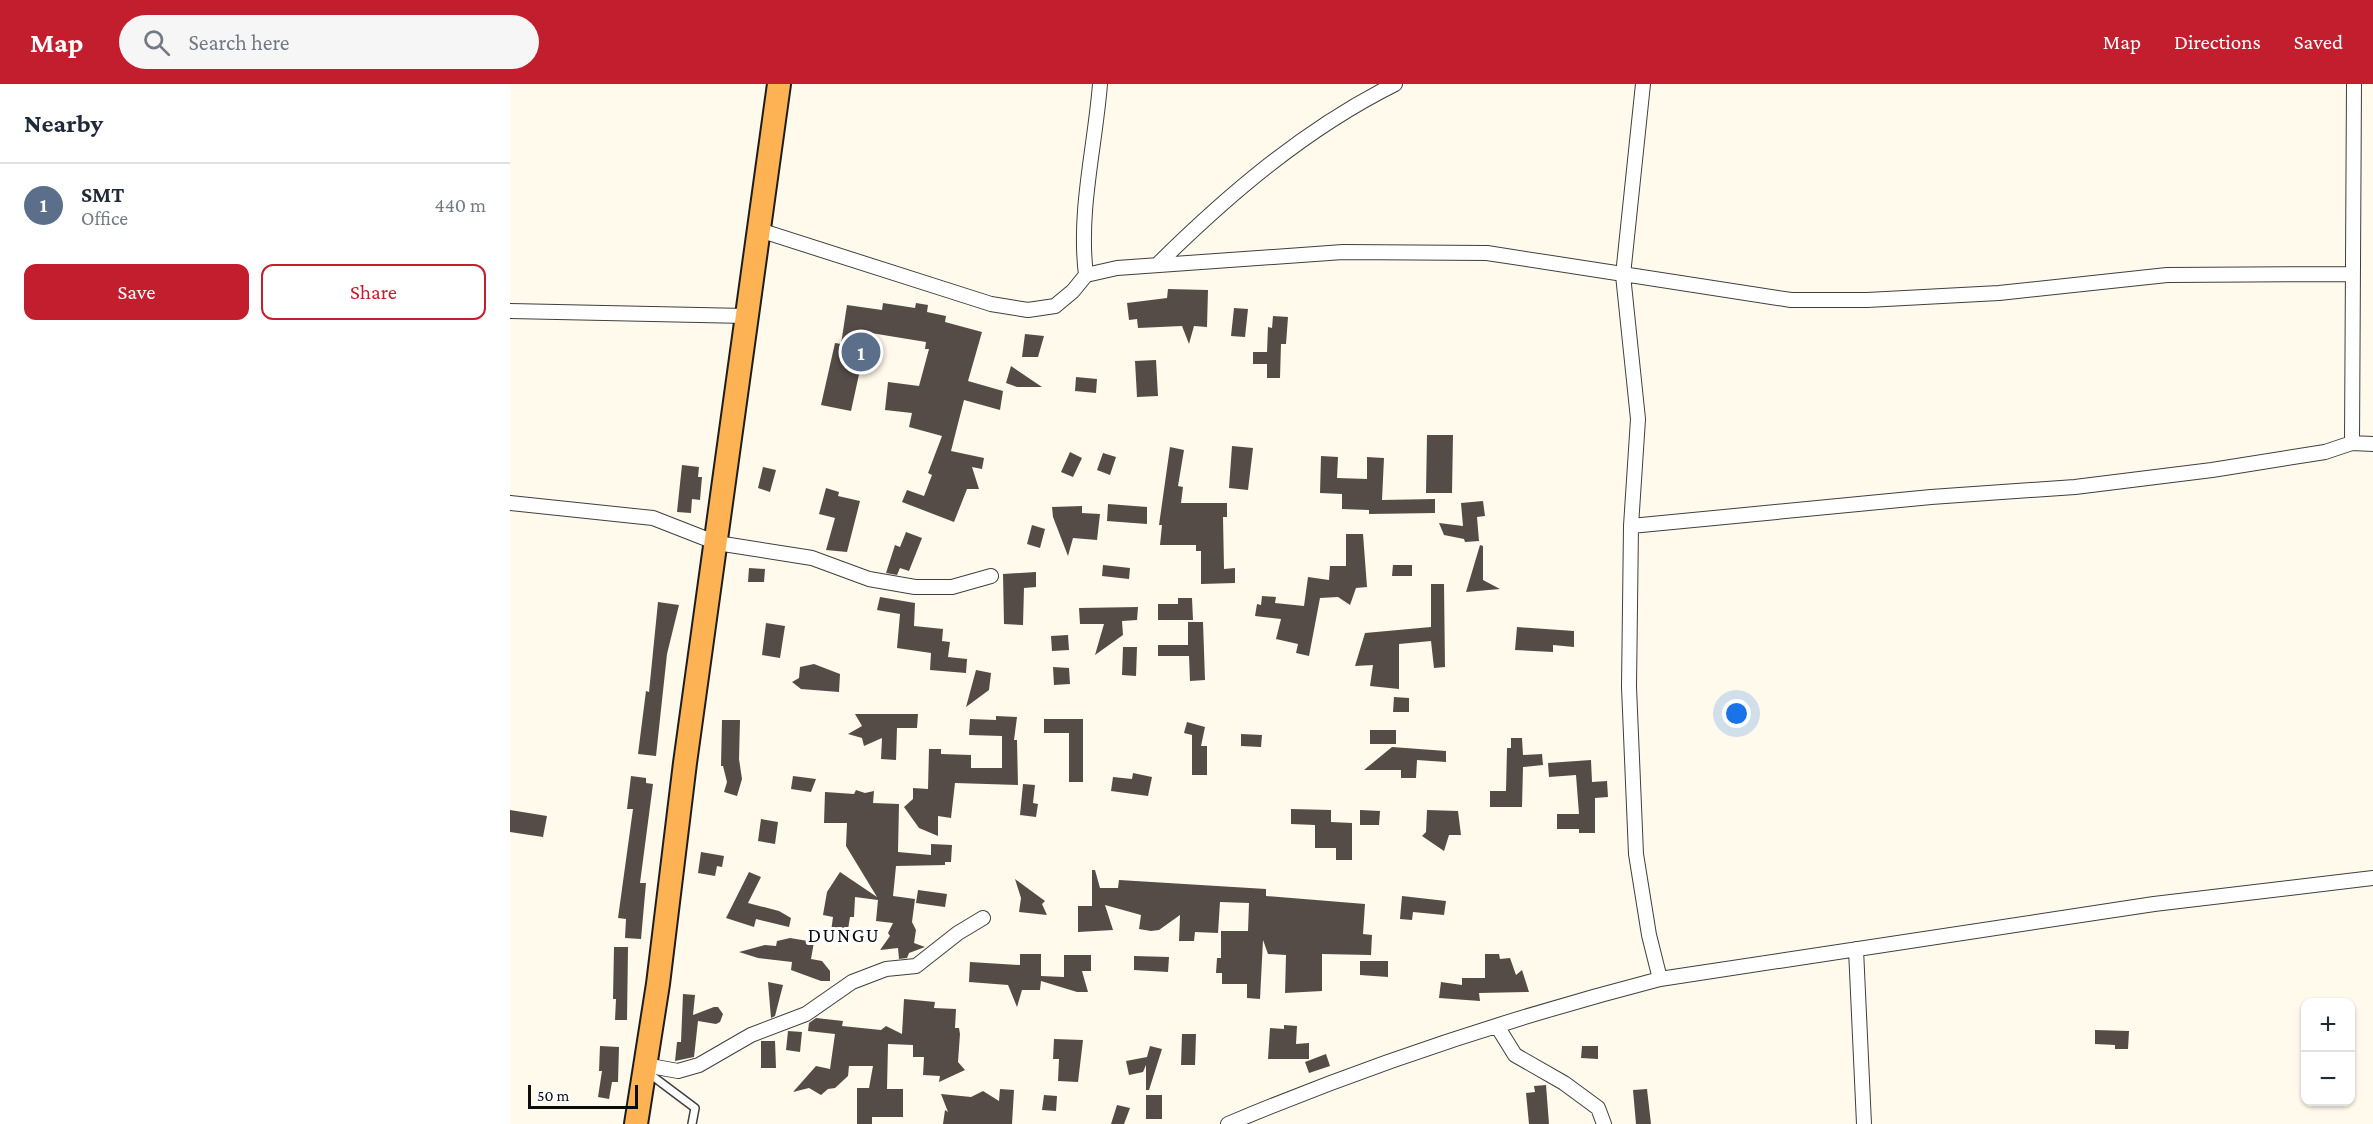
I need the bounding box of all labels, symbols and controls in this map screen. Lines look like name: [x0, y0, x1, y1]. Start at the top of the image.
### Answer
search box: [119, 15, 539, 69]
icon: search: [140, 26, 173, 59]
text: Map: [30, 27, 83, 58]
text: Search here: [188, 30, 289, 55]
text: Map: [2103, 30, 2141, 54]
text: Directions: [2174, 30, 2261, 54]
text: Saved: [2294, 30, 2343, 54]
text: Nearby: [24, 109, 103, 138]
text: SMT: [81, 182, 124, 207]
text: 1: [40, 194, 47, 216]
text: 440 m: [434, 194, 486, 216]
text: Office: [81, 207, 128, 229]
button: Save: [24, 264, 249, 320]
button: Share: [261, 264, 486, 320]
pin: 1: [842, 330, 880, 374]
your location: [1722, 699, 1751, 728]
district label: DUNGU: [808, 924, 880, 946]
map controls: [2301, 998, 2355, 1106]
button: +: [2301, 998, 2355, 1052]
button: −: [2301, 1052, 2355, 1106]
scale bar: [528, 1082, 638, 1110]
text: 50 m: [537, 1087, 569, 1104]

